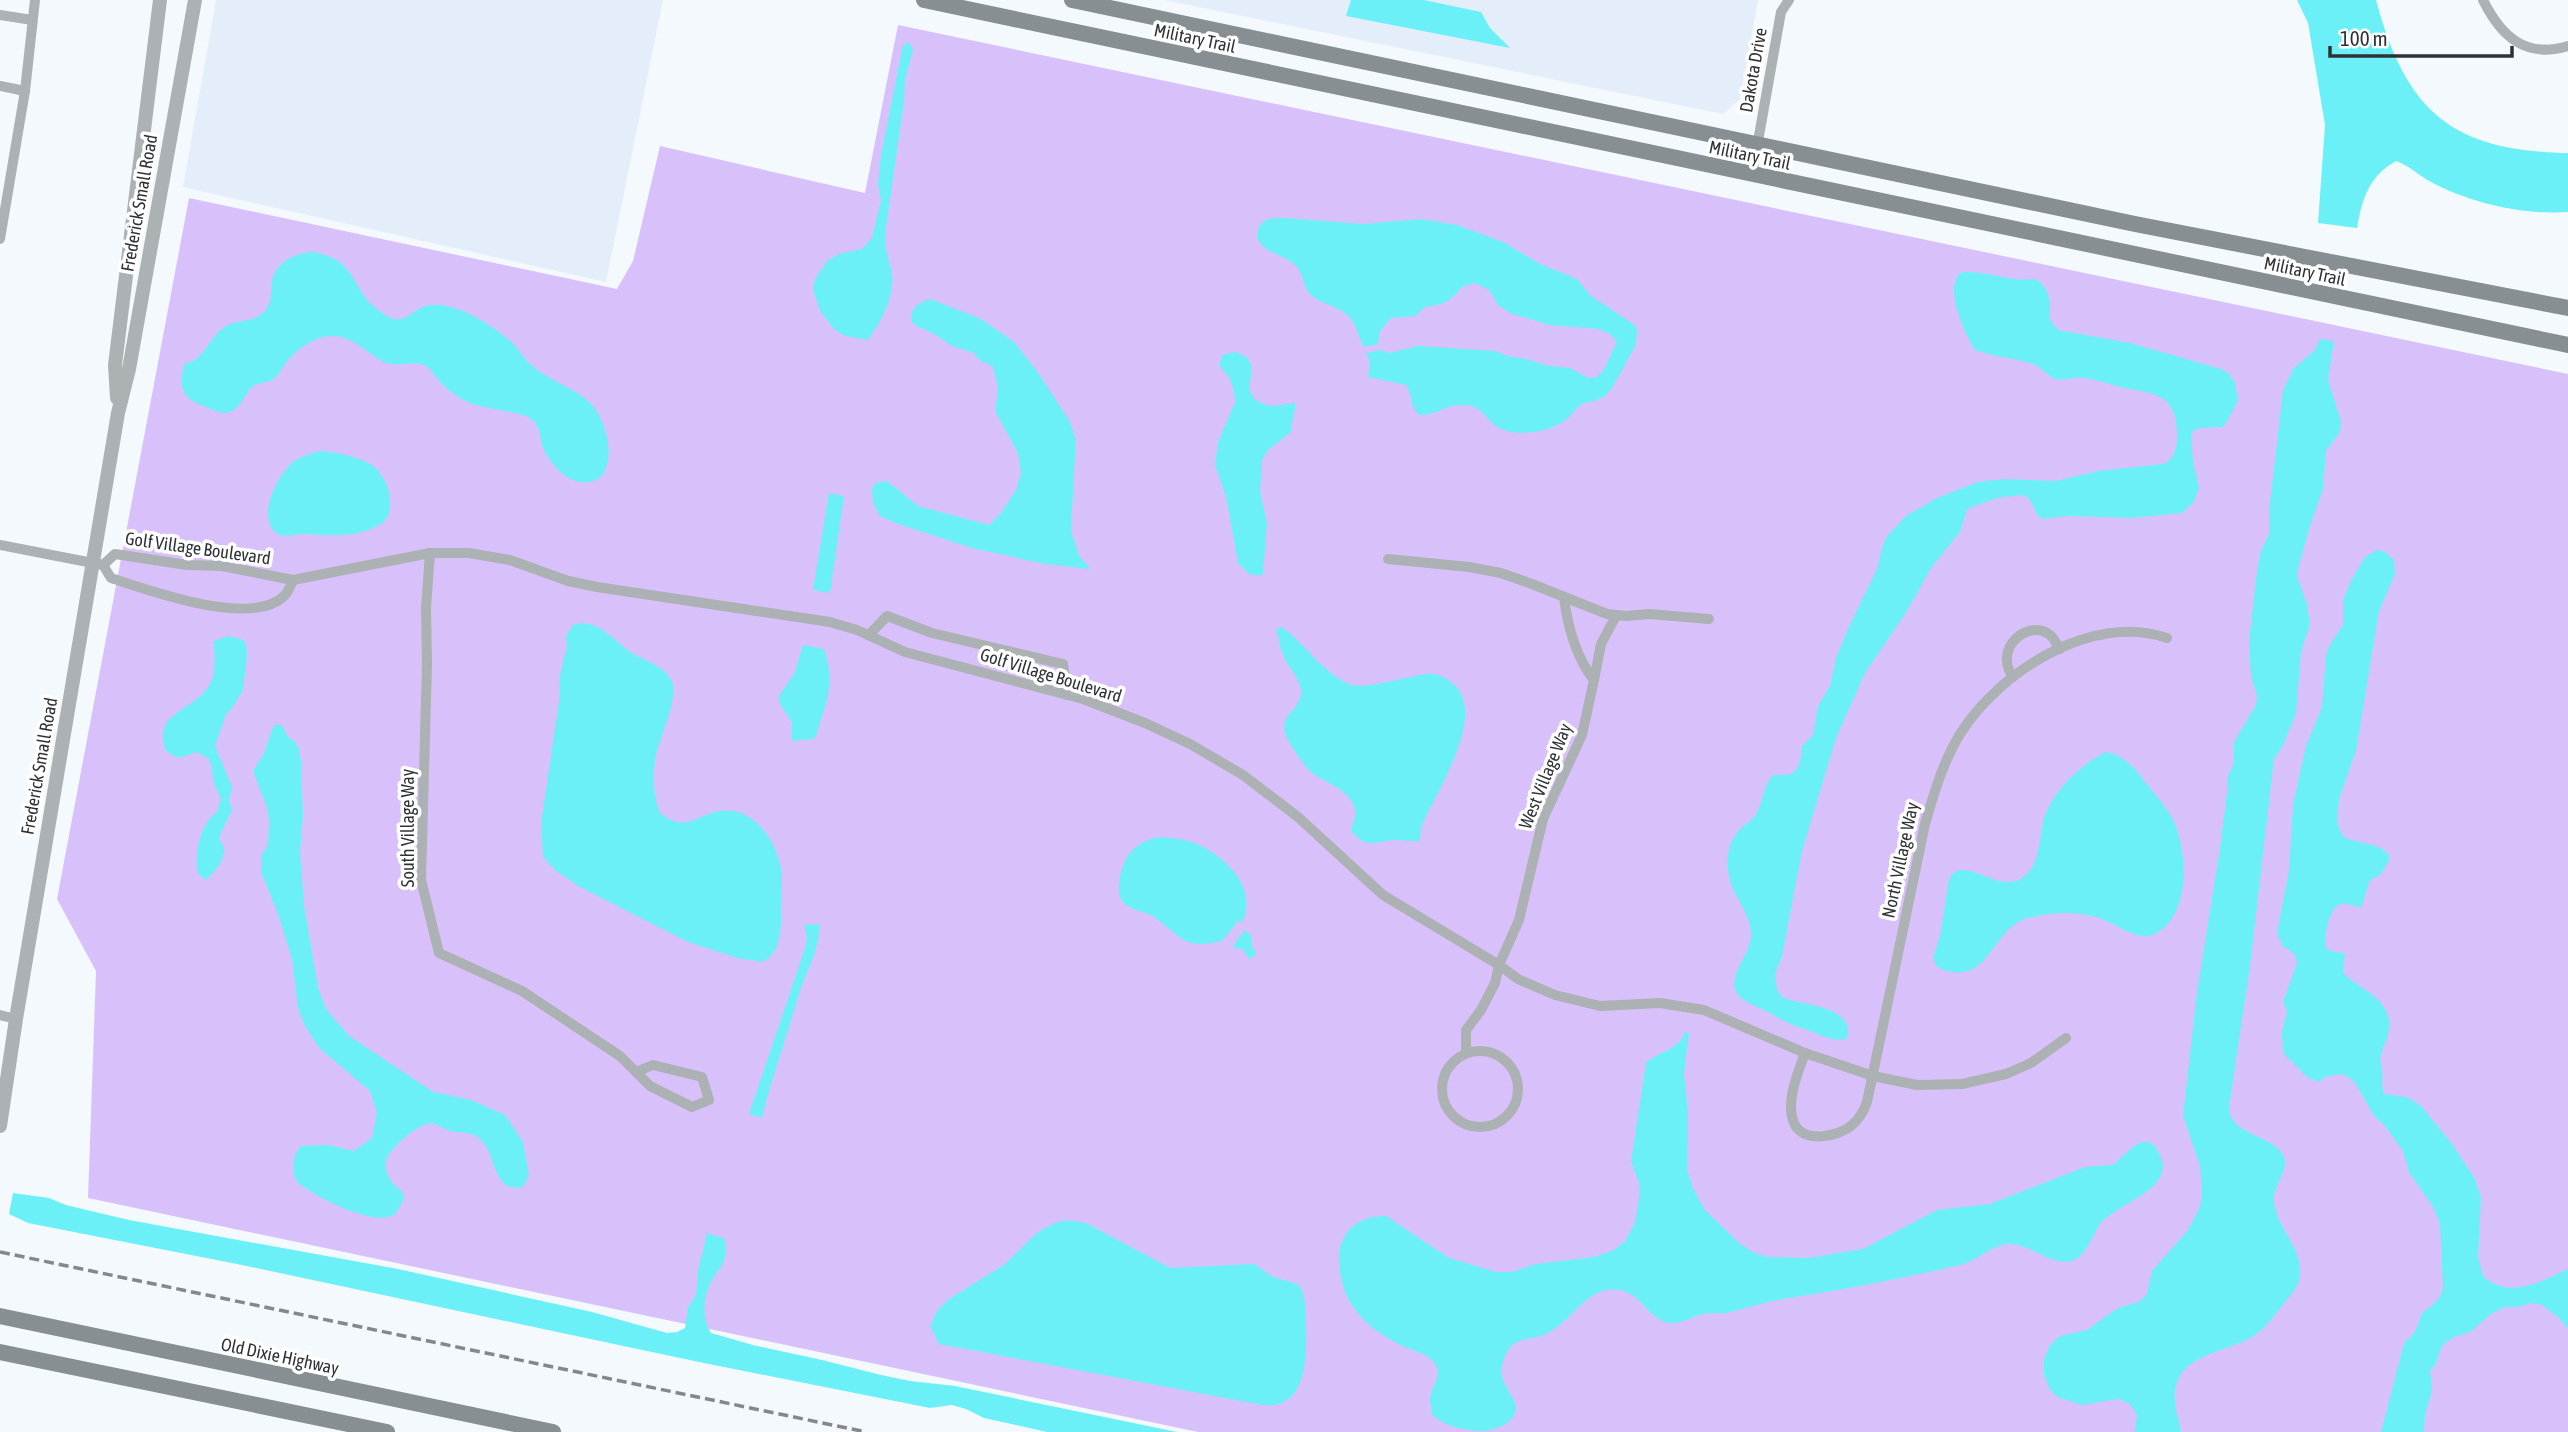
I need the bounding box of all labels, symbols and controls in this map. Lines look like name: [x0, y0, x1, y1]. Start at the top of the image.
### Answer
scale bar: [2330, 14, 2512, 58]
street label: Military Trail: [1152, 19, 1238, 57]
street label: Dakota Drive: [1735, 26, 1771, 114]
text: 100 m: [2340, 26, 2388, 50]
street label: Frederick Small Road: [117, 133, 161, 273]
street label: Military Trail: [1707, 136, 1793, 174]
street label: Military Trail: [2262, 252, 2348, 290]
street label: Golf Village Boulevard: [124, 527, 272, 569]
street label: Golf Village Boulevard: [978, 643, 1124, 707]
street label: Frederick Small Road: [17, 696, 61, 836]
street label: West Village Way: [1514, 720, 1576, 832]
street label: South Village Way: [397, 769, 418, 887]
street label: North Village Way: [1877, 800, 1923, 920]
street label: Old Dixie Highway: [219, 1333, 341, 1379]

